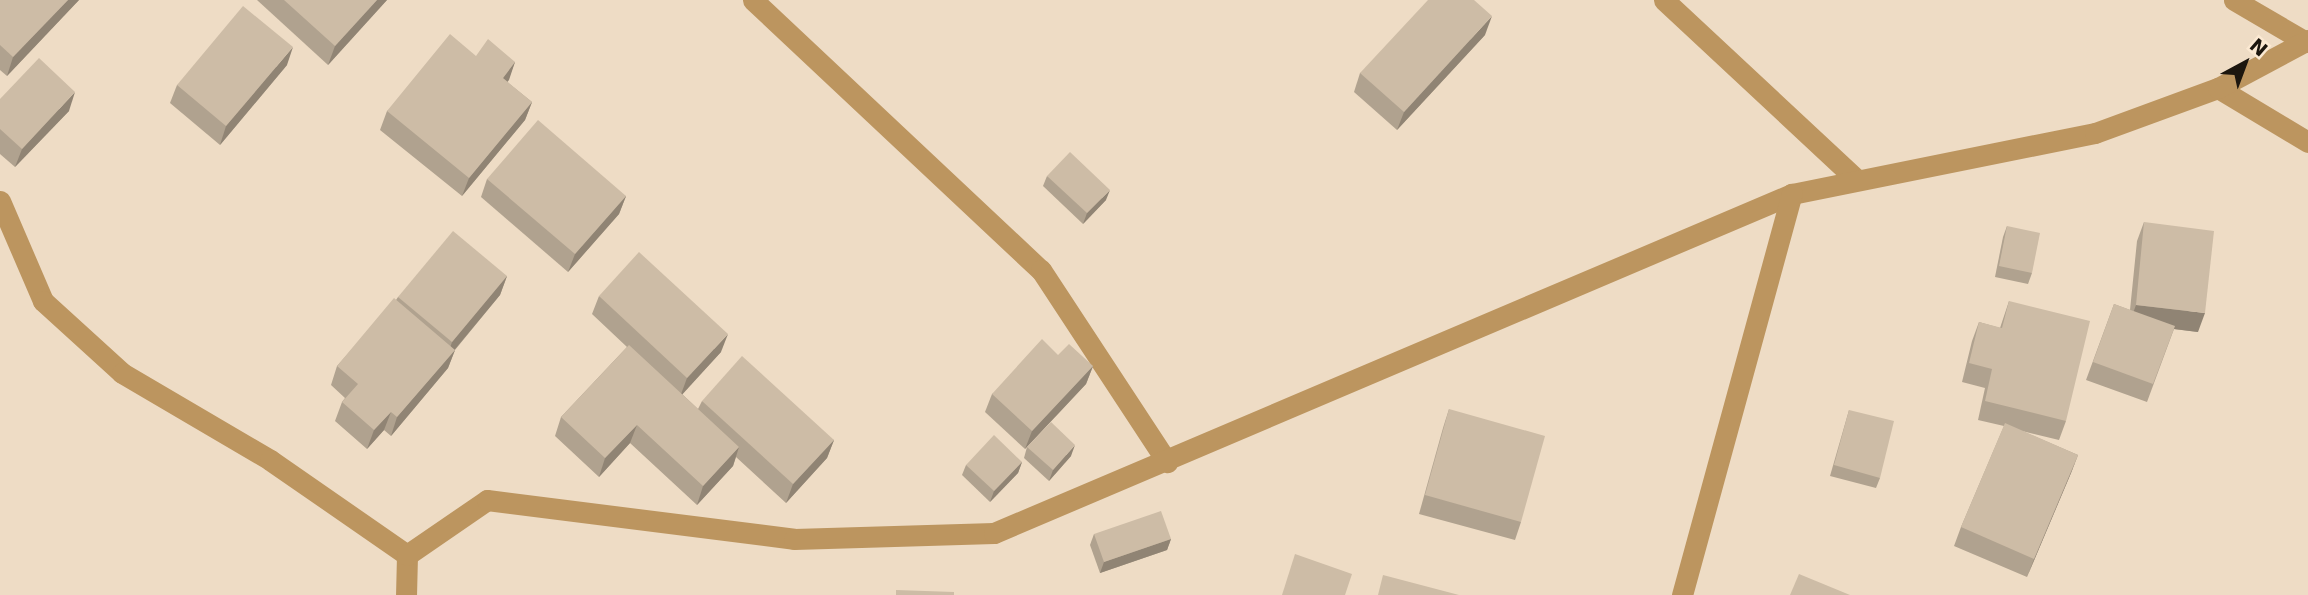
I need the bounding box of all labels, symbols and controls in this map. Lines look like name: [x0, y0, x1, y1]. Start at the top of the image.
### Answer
north arrow: [2210, 28, 2280, 98]
text: N: [2246, 34, 2272, 61]

